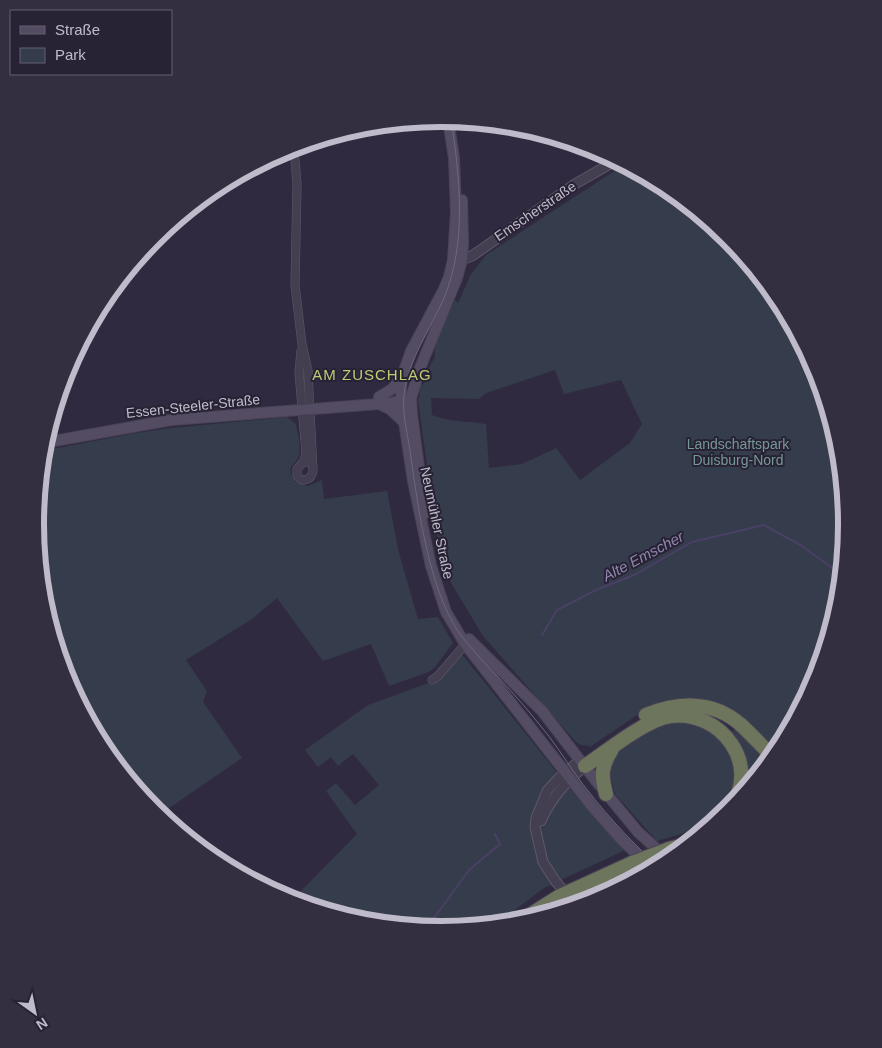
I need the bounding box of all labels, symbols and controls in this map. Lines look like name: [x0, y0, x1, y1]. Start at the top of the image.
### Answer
legend: [10, 10, 172, 75]
text: Straße: [55, 21, 100, 38]
text: Park: [55, 46, 86, 63]
street label: Emscherstraße: [491, 178, 579, 244]
district label: AM ZUSCHLAG: [312, 366, 432, 383]
street label: Essen-Steeler-Straße: [125, 391, 261, 421]
park label: Landschaftspark Duisburg-Nord: [687, 436, 790, 468]
street label: Neumühler Straße: [417, 465, 457, 581]
water label: Alte Emscher: [599, 527, 687, 585]
north arrow: [10, 988, 60, 1038]
text: N: [33, 1014, 51, 1033]

